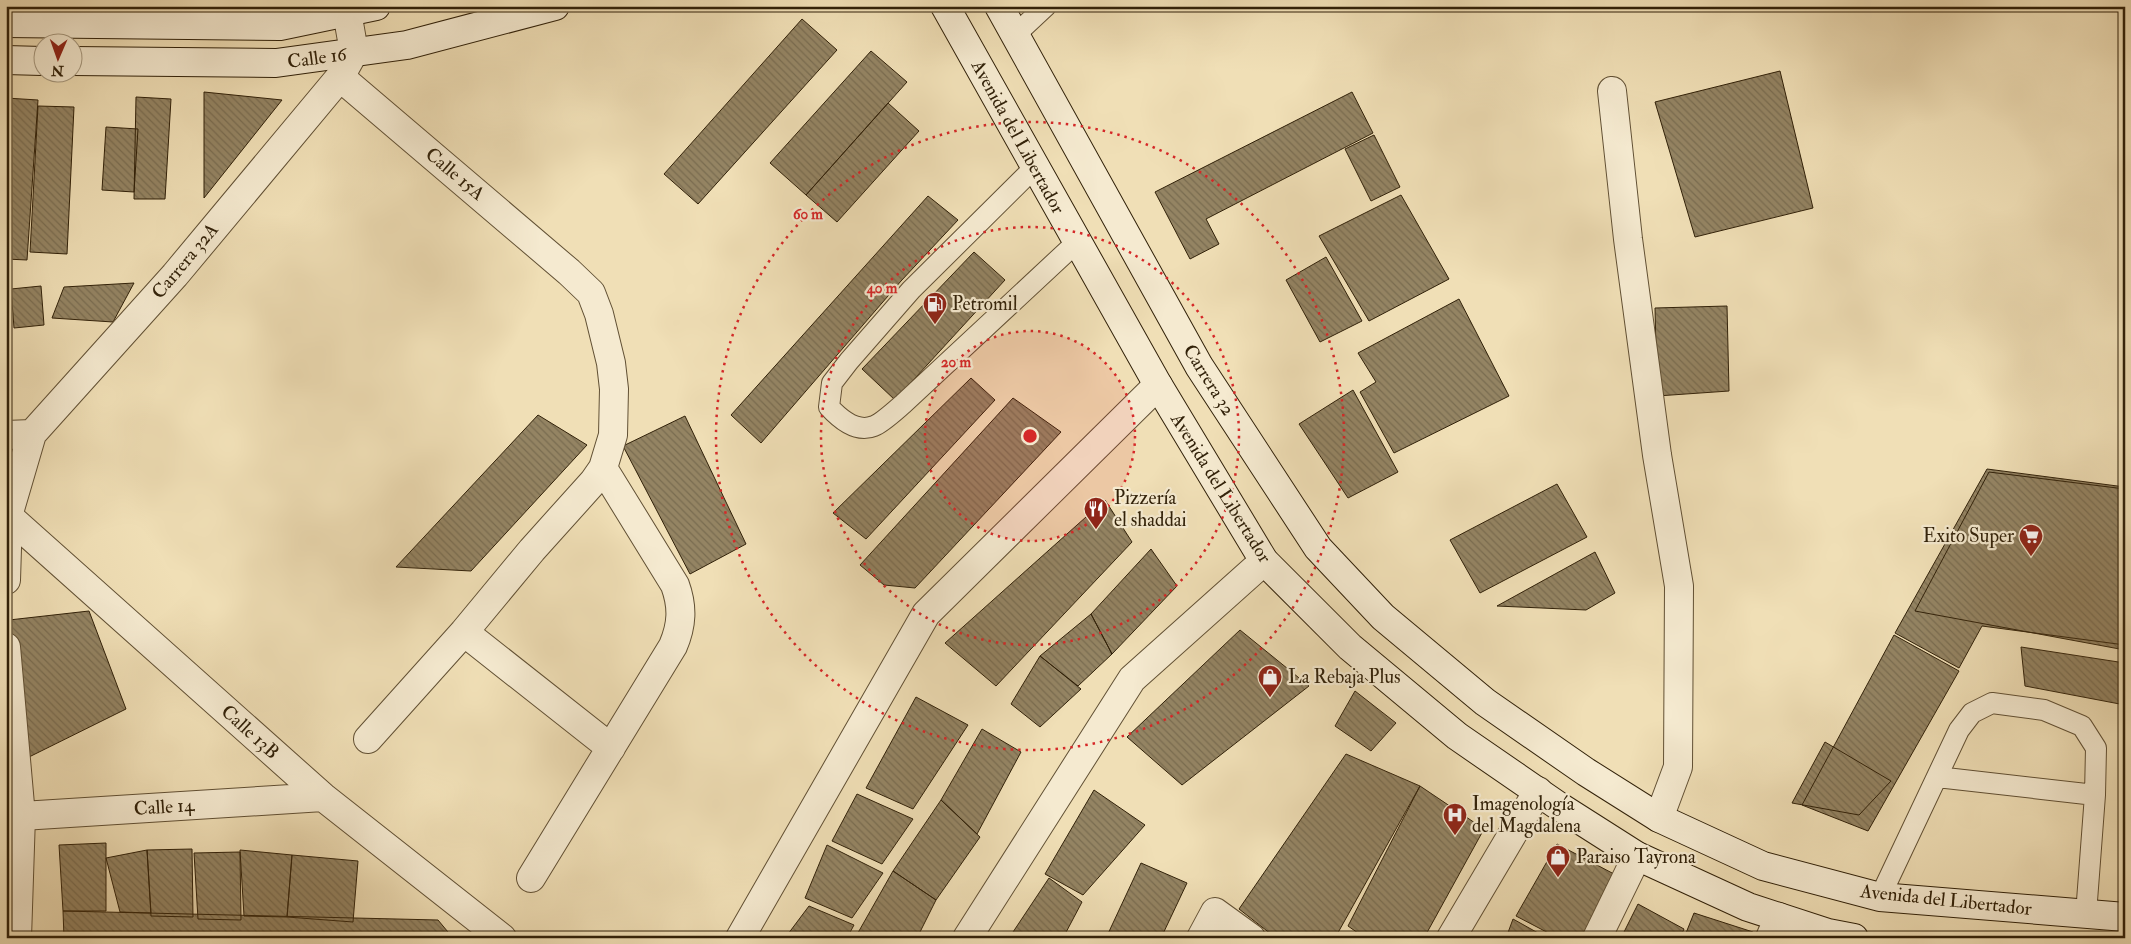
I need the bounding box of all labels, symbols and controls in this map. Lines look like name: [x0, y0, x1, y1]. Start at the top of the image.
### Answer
north arrow: [32, 32, 82, 82]
street label: Calle 16: [286, 42, 350, 74]
street label: Avenida del Libertador: [965, 55, 1070, 218]
text: N: [51, 62, 65, 79]
street label: Calle 15A: [420, 142, 490, 206]
text: 60 m: [793, 205, 823, 224]
street label: Carrera 32A: [146, 218, 224, 304]
text: 40 m: [866, 279, 898, 298]
fuel station icon: Petromil: [922, 291, 948, 325]
place label: Petromil: [952, 292, 1018, 316]
street label: Carrera 32: [1178, 340, 1240, 420]
text: 20 m: [941, 353, 971, 372]
street label: Avenida del Libertador: [1165, 408, 1277, 567]
centre of rings: [1021, 427, 1039, 445]
place label: Pizzería el shaddai: [1114, 486, 1187, 532]
restaurant icon: Pizzería el shaddai: [1083, 496, 1109, 530]
supermarket icon: Exito Super: [2018, 523, 2044, 557]
place label: Exito Super: [1923, 524, 2014, 549]
shop icon: La Rebaja Plus: [1257, 664, 1283, 698]
place label: La Rebaja Plus: [1288, 665, 1401, 689]
street label: Calle 13B: [216, 700, 284, 764]
place label: Imagenología del Magdalena: [1472, 792, 1581, 838]
street label: Calle 14: [133, 793, 196, 821]
hospital icon: Imagenología del Magdalena: [1442, 802, 1468, 836]
shop icon: Paraiso Tayrona: [1545, 844, 1571, 878]
place label: Paraiso Tayrona: [1576, 845, 1696, 869]
street label: Avenida del Libertador: [1858, 879, 2033, 921]

